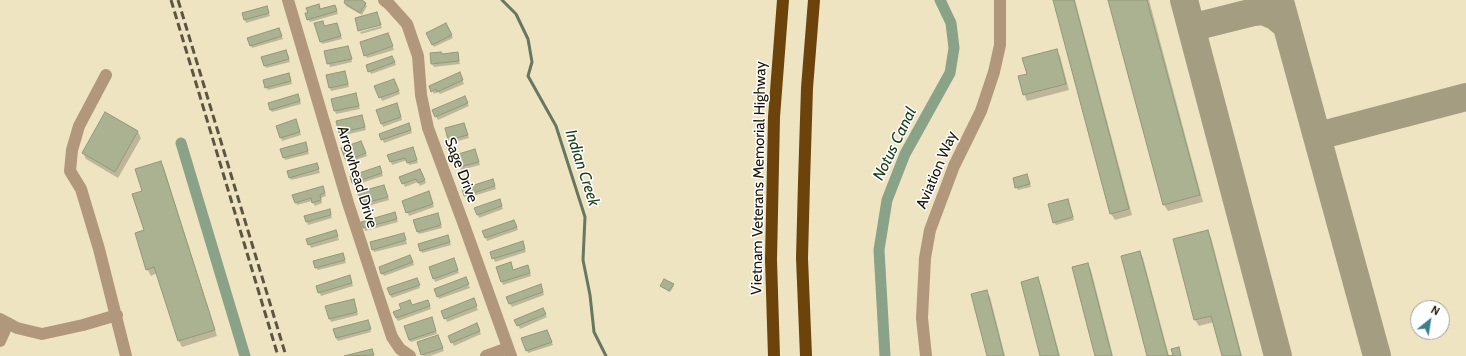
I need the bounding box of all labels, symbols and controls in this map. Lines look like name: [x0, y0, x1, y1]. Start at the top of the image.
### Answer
street label: Vietnam Veterans Memorial Highway: [748, 61, 770, 295]
water label: Notus Canal: [869, 104, 921, 184]
street label: Arrowhead Drive: [333, 124, 381, 230]
water label: Indian Creek: [561, 127, 603, 209]
street label: Aviation Way: [913, 128, 961, 212]
street label: Sage Drive: [440, 135, 482, 205]
north arrow: [1410, 300, 1450, 340]
text: N: [1429, 302, 1442, 318]

